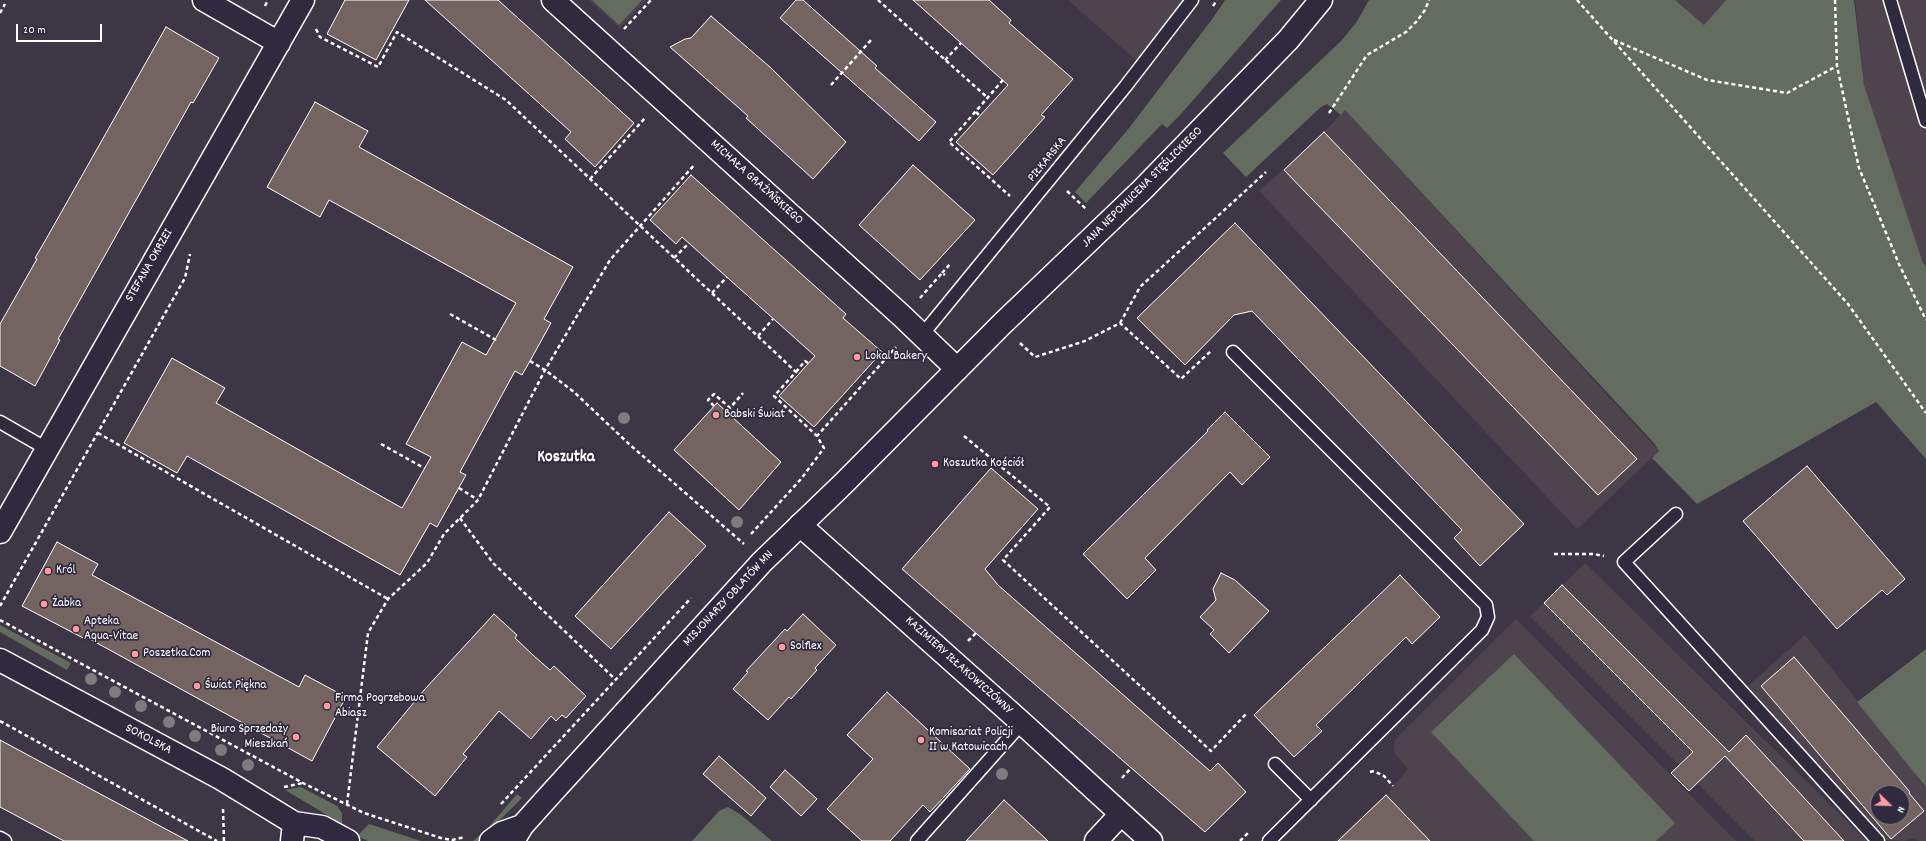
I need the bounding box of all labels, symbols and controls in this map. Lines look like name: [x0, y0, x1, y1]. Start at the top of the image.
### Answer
scale bar: [18, 16, 104, 42]
text: 20 m: [23, 22, 46, 39]
street label: JANA NEPOMUCENA STĘŚLICKIEGO: [1079, 124, 1207, 252]
street label: PIŁKARSKA: [1025, 134, 1071, 186]
street label: MICHAŁA GRAŻYŃSKIEGO: [706, 137, 806, 229]
street label: STEFANA OKRZEI: [123, 227, 177, 305]
place label: Lokal Bakery: [865, 349, 927, 365]
marker: Lokal Bakery: [852, 352, 862, 362]
place label: Babski Świat: [724, 407, 785, 423]
marker: Babski Świat: [711, 410, 721, 420]
district label: Koszutka: [537, 449, 595, 469]
place label: Koszutka Kościół: [943, 456, 1024, 472]
marker: Koszutka Kościół: [930, 459, 940, 469]
street label: MISJONARZY OBLATÓW MN: [680, 548, 778, 650]
place label: Król: [56, 563, 76, 579]
marker: Król: [43, 566, 53, 576]
place label: Żabka: [52, 596, 81, 612]
marker: Żabka: [39, 599, 49, 609]
place label: Apteka Aqua-Vitae: [84, 614, 138, 645]
street label: KAZIMIERY IŁŁAKOWICZÓWNY: [901, 614, 1015, 718]
marker: Apteka Aqua-Vitae: [71, 624, 81, 634]
place label: Solflex: [790, 639, 822, 655]
marker: Solflex: [777, 642, 787, 652]
place label: Poszetka.Com: [143, 646, 210, 662]
marker: Poszetka.Com: [130, 649, 140, 659]
place label: Świat Piękna: [205, 678, 266, 694]
marker: Świat Piękna: [192, 681, 202, 691]
place label: Firma Pogrzebowa Abiasz: [335, 691, 425, 722]
marker: Firma Pogrzebowa Abiasz: [322, 701, 332, 711]
street label: SOKOLSKA: [122, 721, 174, 759]
place label: Biuro Sprzedaży Mieszkań: [211, 722, 288, 753]
place label: Komisariat Policji II w Katowicach: [929, 725, 1013, 756]
marker: Biuro Sprzedaży Mieszkań: [291, 732, 301, 742]
marker: Komisariat Policji II w Katowicach: [916, 735, 926, 745]
north arrow: [1870, 785, 1910, 825]
text: N: [1892, 804, 1909, 815]

